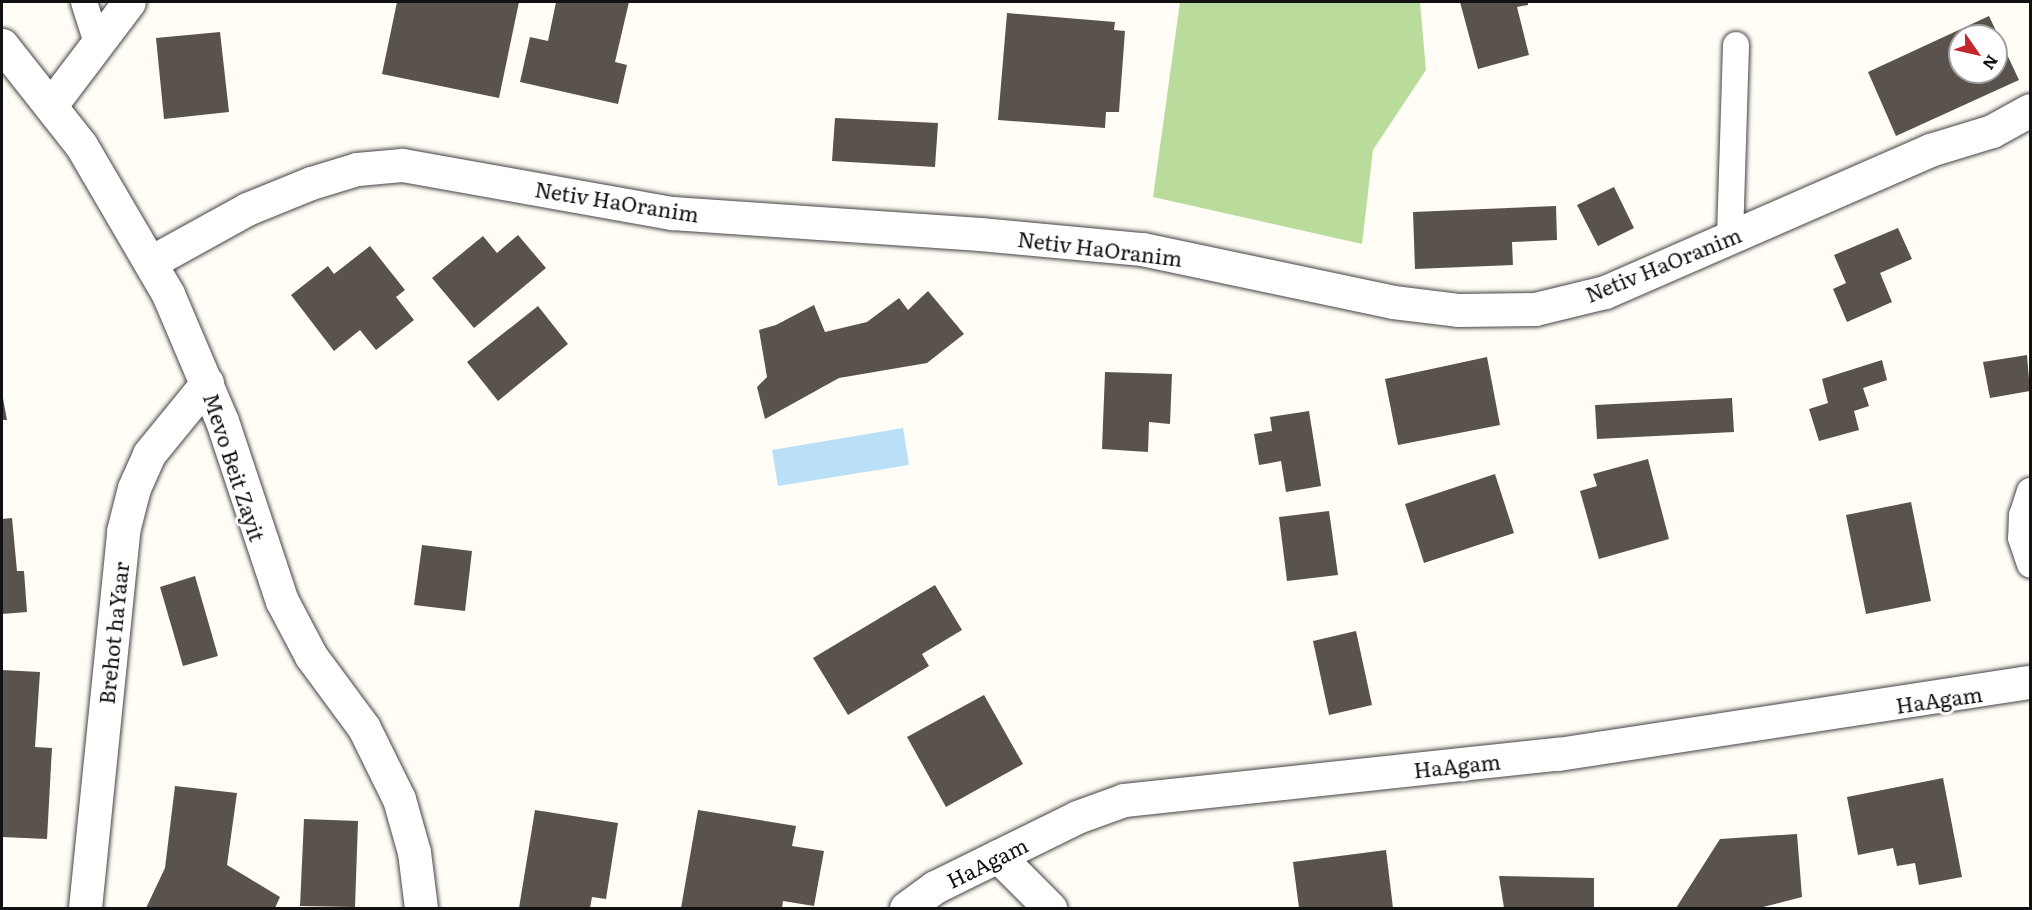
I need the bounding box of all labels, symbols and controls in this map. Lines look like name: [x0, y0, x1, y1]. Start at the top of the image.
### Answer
north arrow: [1948, 24, 2008, 84]
text: N: [1978, 51, 2005, 75]
street label: Netiv HaOranim: [533, 176, 701, 226]
street label: Netiv HaOranim: [1581, 221, 1745, 307]
street label: Netiv HaOranim: [1016, 225, 1184, 271]
street label: Mevo Beit Zayit: [199, 390, 271, 544]
street label: Brehot haYaar: [93, 561, 133, 705]
street label: HaAgam: [1894, 680, 1984, 718]
street label: HaAgam: [1412, 748, 1502, 782]
street label: HaAgam: [942, 832, 1032, 892]

